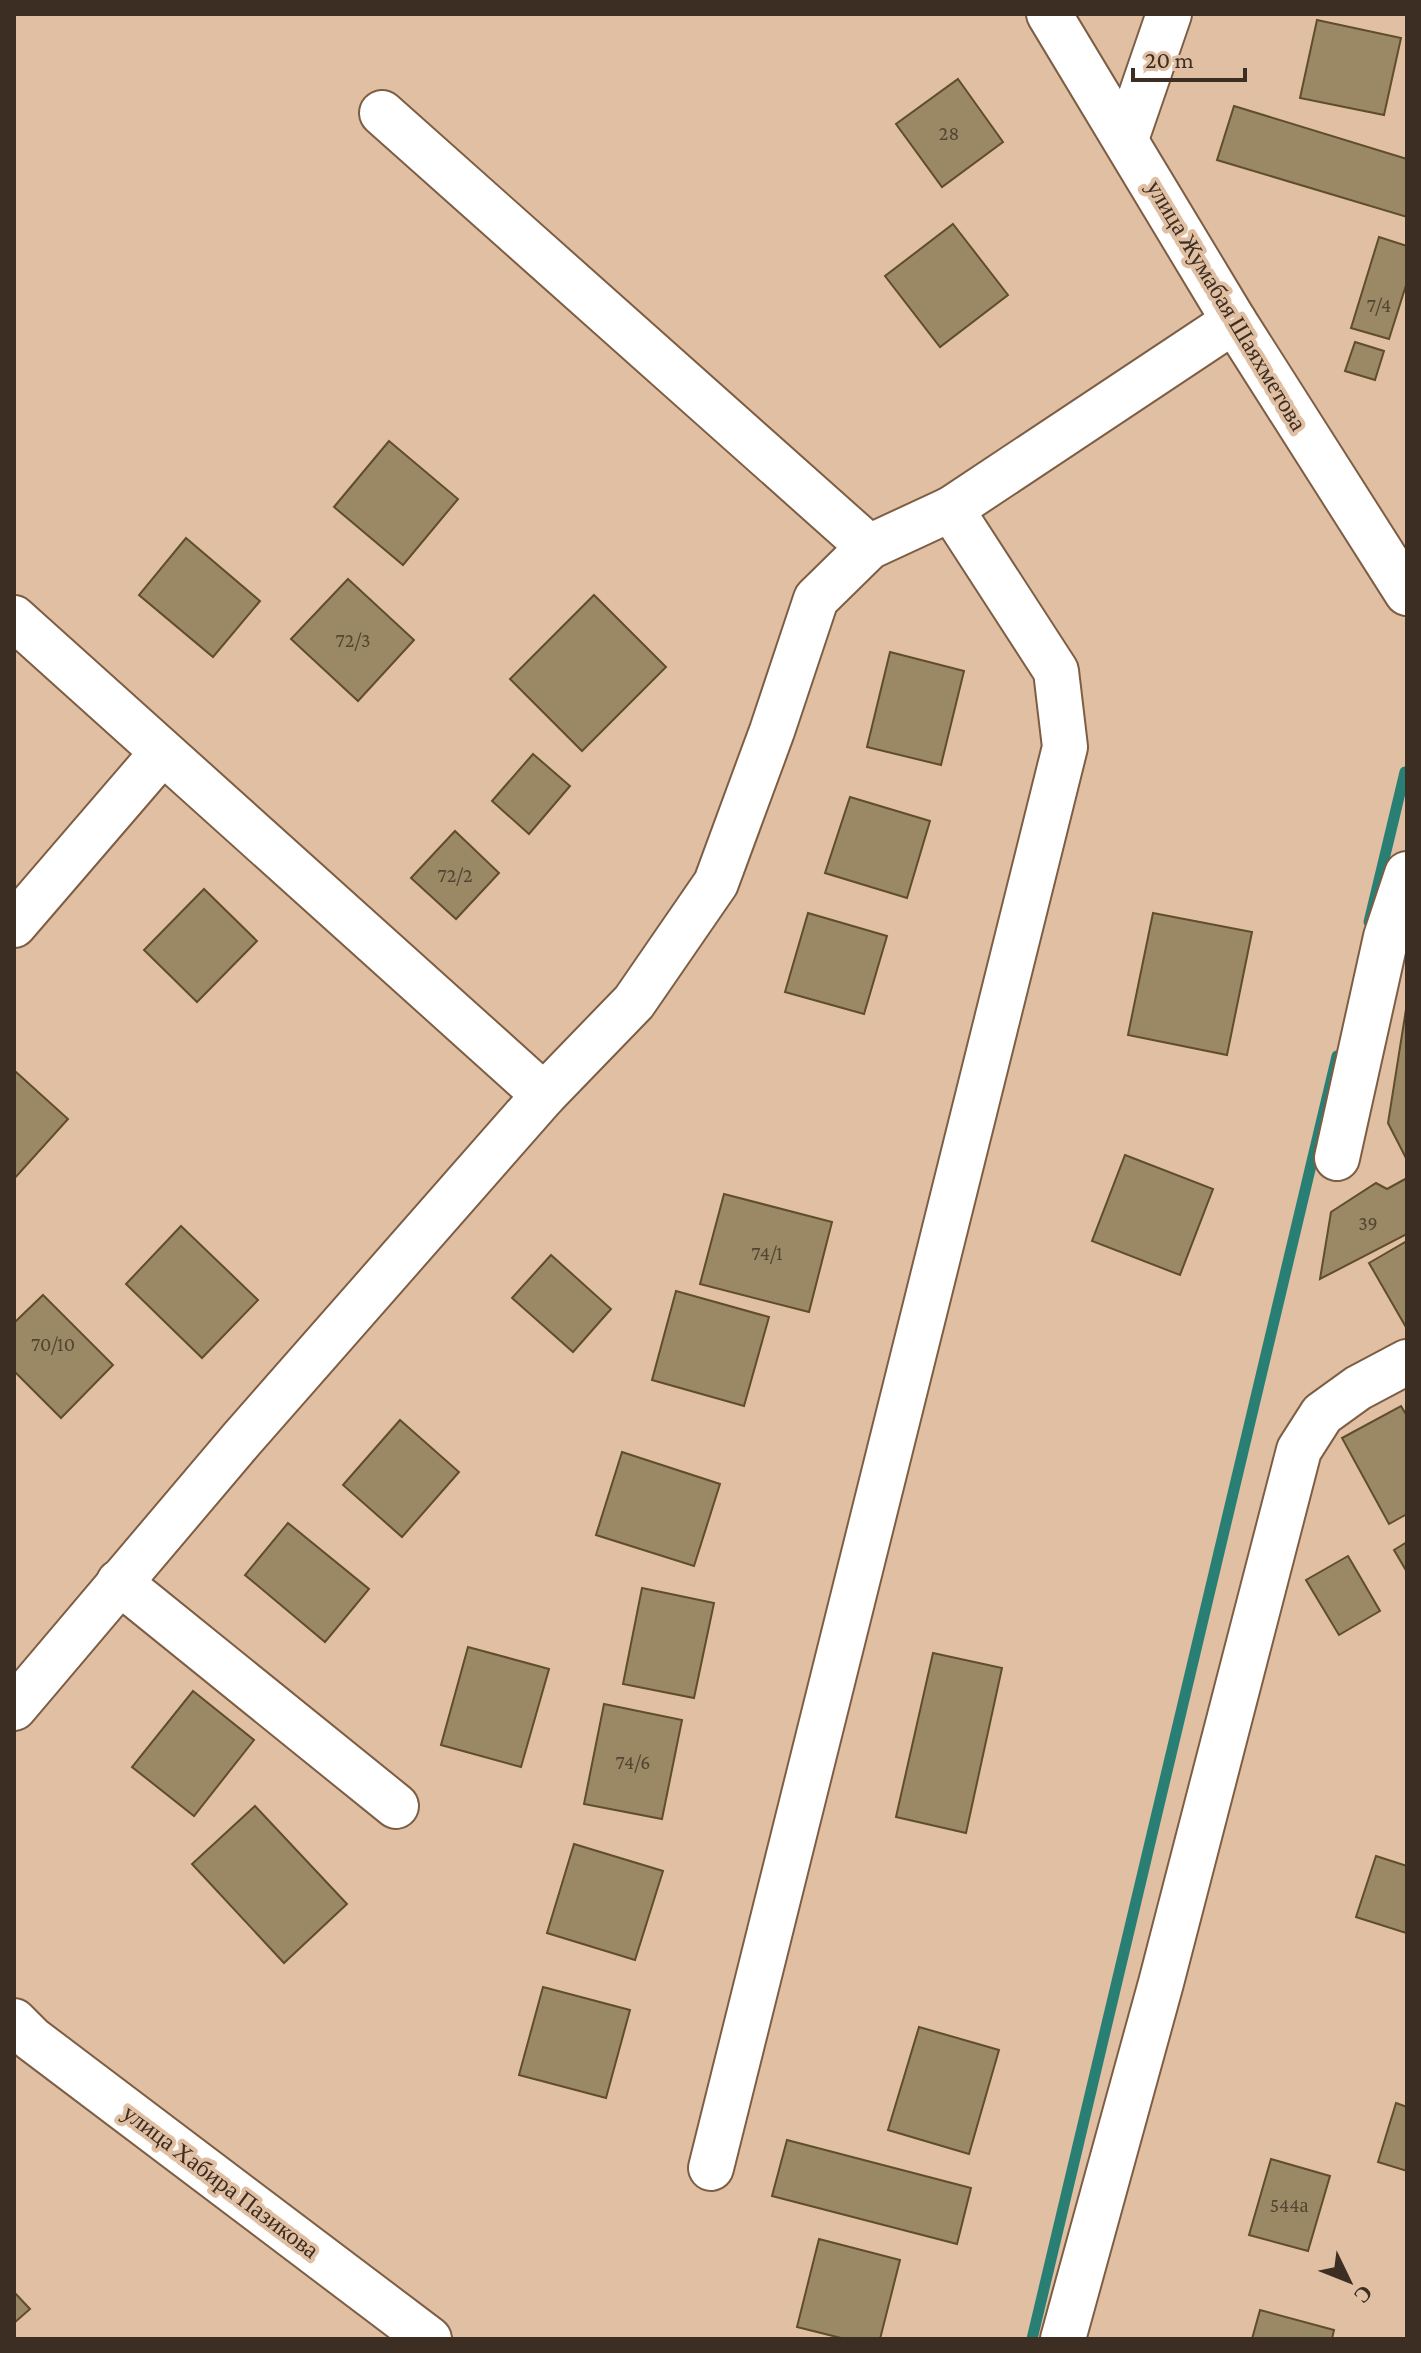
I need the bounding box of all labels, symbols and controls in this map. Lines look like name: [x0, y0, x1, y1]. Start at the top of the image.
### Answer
scale bar: [1133, 32, 1245, 82]
text: 20 m: [1145, 46, 1194, 73]
house number: 28: [939, 122, 959, 144]
street label: улица Жумабая Шаяхметова: [1141, 175, 1313, 435]
house number: 7/4: [1367, 294, 1391, 316]
house number: 72/3: [336, 629, 370, 651]
house number: 72/2: [437, 864, 473, 886]
house number: 39: [1358, 1212, 1378, 1234]
house number: 74/1: [751, 1242, 783, 1264]
house number: 70/10: [31, 1333, 75, 1355]
house number: 74/6: [616, 1751, 650, 1773]
street label: улица Хабира Пазикова: [118, 2098, 325, 2264]
house number: 544а: [1270, 2194, 1308, 2216]
north arrow: [1309, 2241, 1389, 2321]
text: С: [1349, 2280, 1378, 2309]

